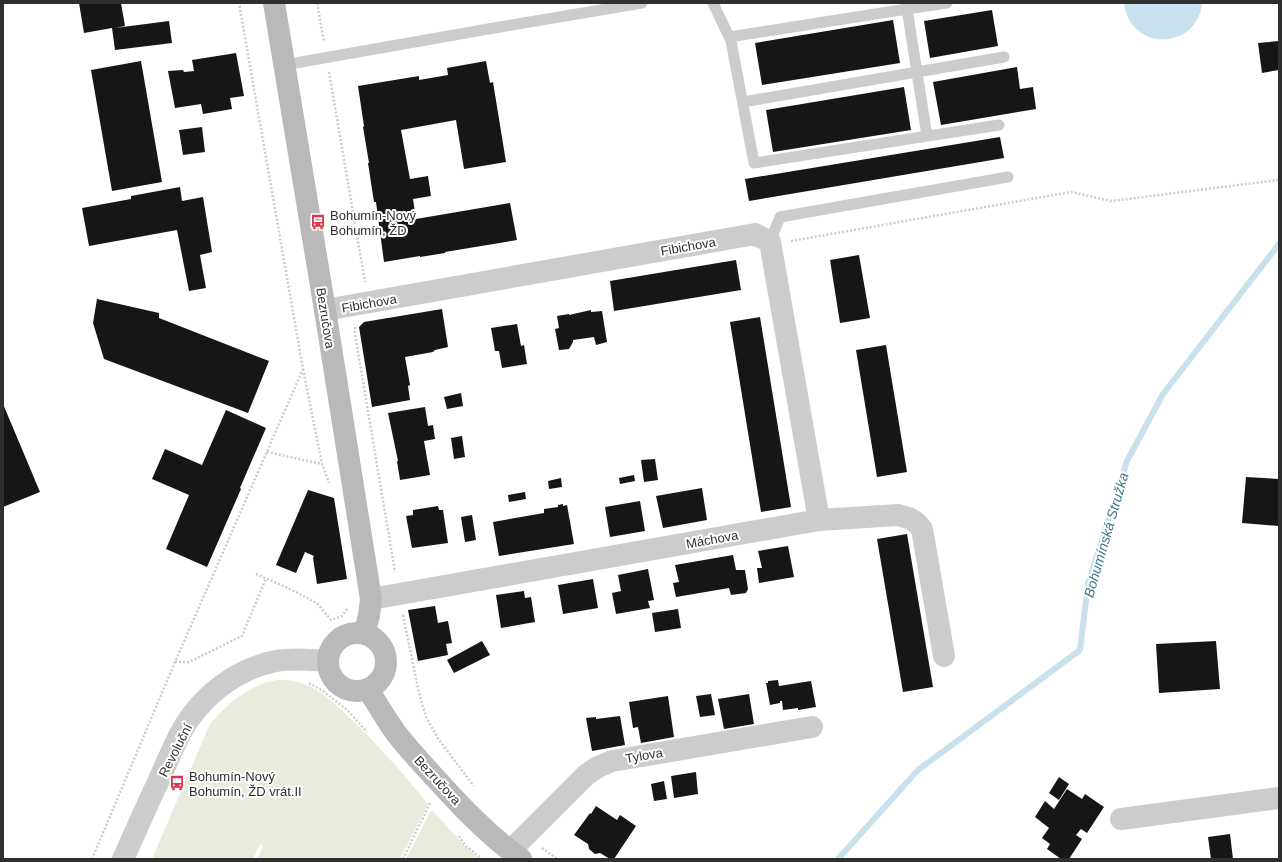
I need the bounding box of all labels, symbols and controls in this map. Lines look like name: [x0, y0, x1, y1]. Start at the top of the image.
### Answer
place label: Bohumín-Nový Bohumín, ŽD: [330, 208, 416, 238]
bus stop icon: Bohumín-Nový Bohumín, ŽD: [309, 213, 327, 231]
street label: Fibichova: [659, 234, 718, 259]
street label: Bezručova: [313, 287, 338, 350]
street label: Fibichova: [340, 291, 399, 316]
water label: Bohumínská Stružka: [1081, 471, 1132, 599]
street label: Máchova: [685, 527, 740, 551]
street label: Revoluční: [156, 721, 195, 779]
street label: Tylova: [624, 745, 665, 766]
street label: Bezručova: [411, 753, 465, 808]
place label: Bohumín-Nový Bohumín, ŽD vrát.II: [189, 769, 302, 799]
bus stop icon: Bohumín-Nový Bohumín, ŽD vrát.II: [168, 774, 186, 792]

